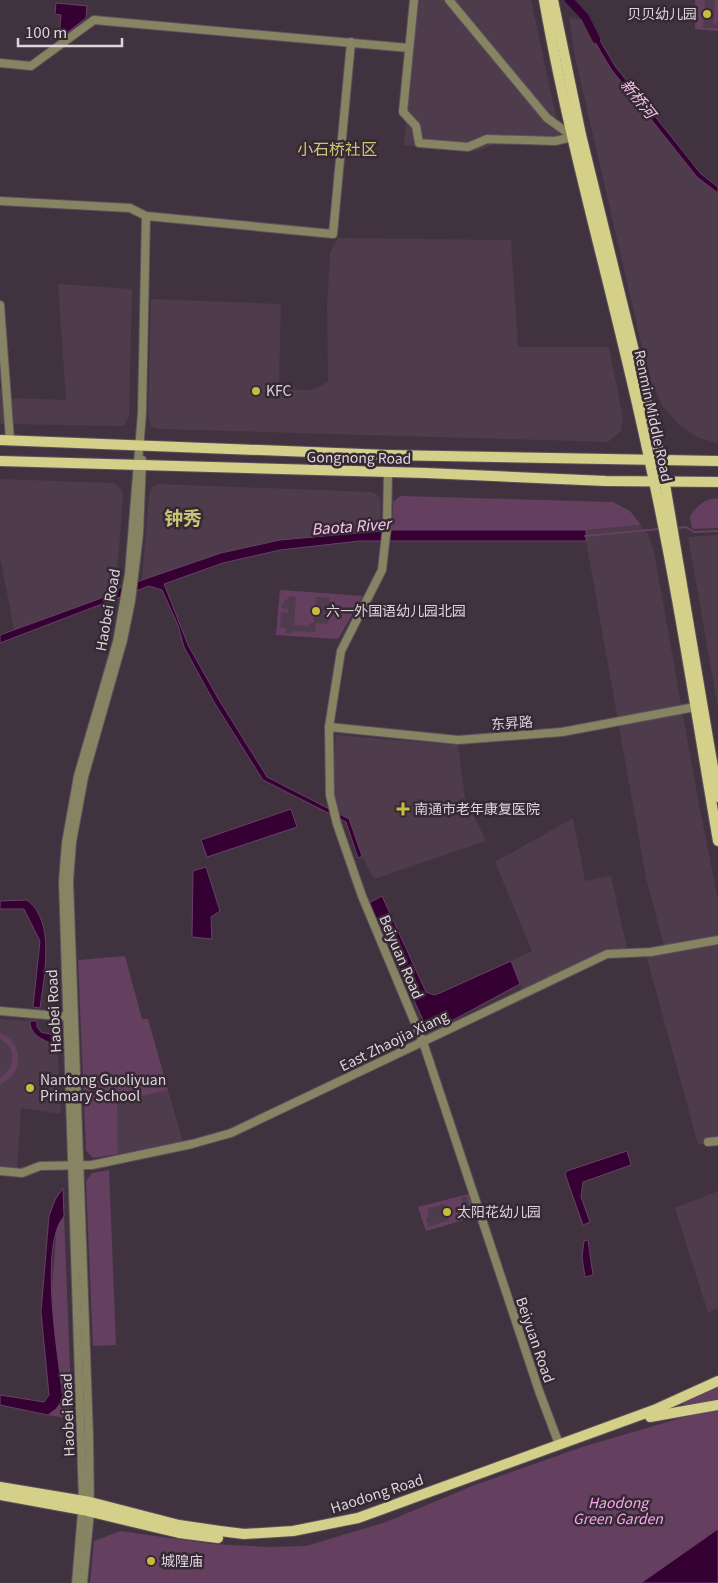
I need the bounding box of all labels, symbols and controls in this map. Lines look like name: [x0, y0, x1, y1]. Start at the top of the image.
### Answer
place label: 贝贝幼儿园: [627, 3, 697, 23]
marker: 贝贝幼儿园: [701, 8, 713, 20]
scale bar: [18, 15, 121, 47]
text: 100 m: [25, 21, 67, 42]
water label: 新桥河: [617, 74, 663, 124]
district label: 小石桥社区: [297, 136, 377, 160]
street label: Renmin Middle Road: [630, 348, 678, 484]
place label: KFC: [266, 380, 292, 400]
marker: KFC: [250, 385, 262, 397]
street label: Gongnong Road: [307, 446, 412, 468]
district label: 钟秀: [164, 503, 202, 530]
water label: Baota River: [310, 512, 394, 539]
street label: Haobei Road: [90, 567, 124, 653]
place label: 六一外国语幼儿园北园: [326, 600, 466, 620]
marker: 六一外国语幼儿园北园: [310, 605, 322, 617]
street label: 东昇路: [490, 711, 534, 733]
place label: 南通市老年康复医院: [414, 798, 540, 818]
marker: 南通市老年康复医院: [396, 802, 410, 816]
street label: Beiyuan Road: [375, 911, 429, 1002]
street label: Haobei Road: [41, 969, 65, 1053]
street label: East Zhaojia Xiang: [336, 1005, 451, 1075]
place label: Nantong Guoliyuan Primary School: [40, 1069, 166, 1105]
marker: Nantong Guoliyuan Primary School: [24, 1082, 36, 1094]
place label: 太阳花幼儿园: [457, 1201, 541, 1221]
marker: 太阳花幼儿园: [441, 1206, 453, 1218]
street label: Beiyuan Road: [512, 1294, 560, 1385]
street label: Haobei Road: [56, 1373, 78, 1457]
street label: Haodong Road: [328, 1469, 426, 1518]
park label: Haodong Green Garden: [573, 1492, 663, 1528]
place label: 城隍庙: [161, 1550, 203, 1570]
marker: 城隍庙: [145, 1555, 157, 1567]

